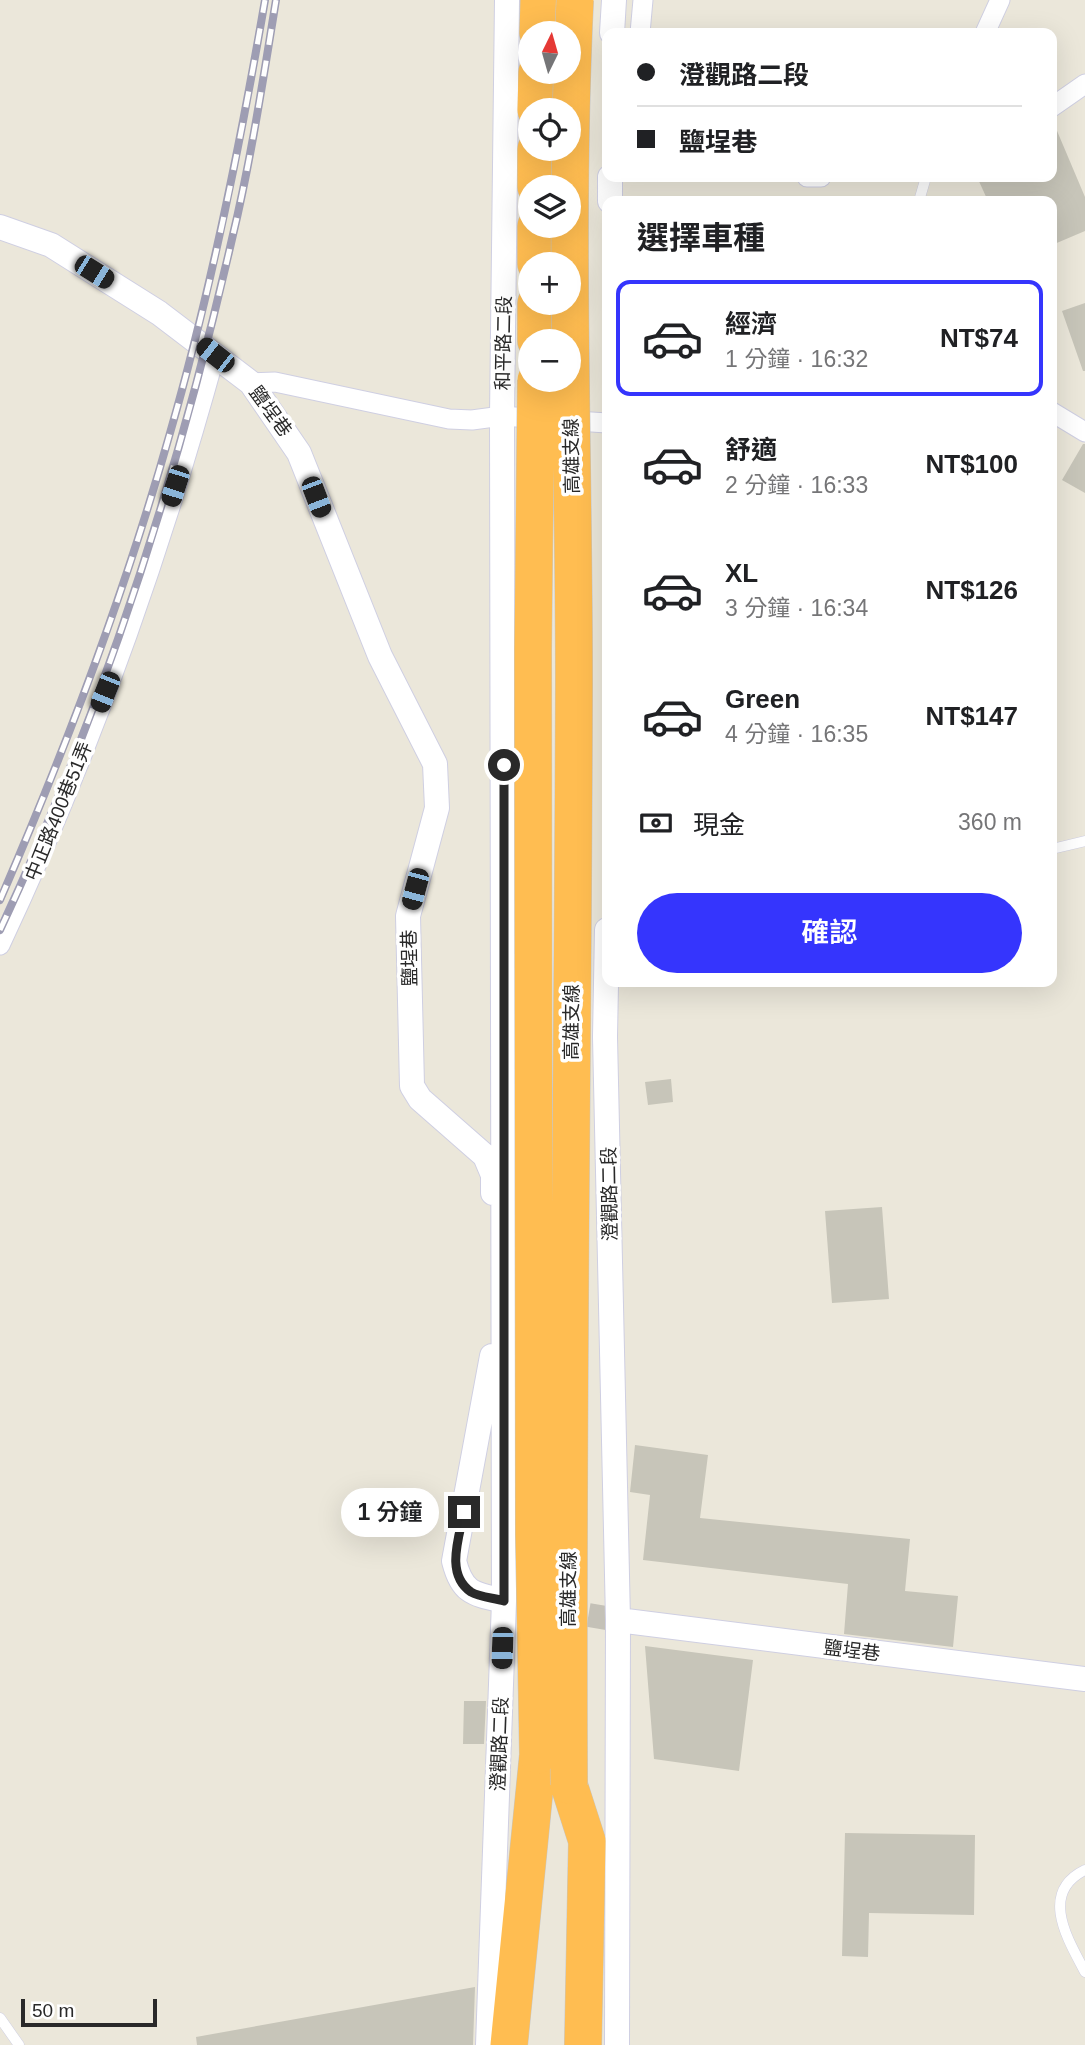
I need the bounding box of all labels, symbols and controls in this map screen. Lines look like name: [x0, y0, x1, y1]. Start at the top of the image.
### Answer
north arrow: [518, 21, 581, 84]
map controls: [518, 21, 581, 392]
text: 澄觀路二段: [679, 60, 809, 90]
button: locate: [518, 98, 581, 161]
text: 鹽埕巷: [679, 127, 757, 157]
button: layers: [518, 175, 581, 238]
text: 選擇車種: [637, 220, 765, 256]
car: [71, 252, 118, 292]
button: +: [518, 252, 581, 315]
street label: 和平路二段: [492, 295, 515, 391]
icon: car: [641, 307, 704, 370]
text: 經濟: [725, 309, 777, 339]
text: NT$74: [940, 323, 1018, 353]
button: −: [518, 329, 581, 392]
car: [192, 334, 239, 376]
text: 1 分鐘 · 16:32: [725, 346, 868, 372]
street label: 鹽埕巷: [245, 382, 296, 441]
street label: 高雄支線: [560, 418, 583, 494]
icon: car: [641, 433, 704, 496]
text: 舒適: [725, 435, 777, 465]
text: NT$100: [926, 449, 1018, 479]
car: [159, 463, 192, 509]
text: 2 分鐘 · 16:33: [725, 472, 868, 498]
car: [299, 474, 334, 520]
text: XL: [725, 558, 758, 588]
icon: car: [641, 559, 704, 622]
text: NT$126: [926, 575, 1018, 605]
text: 3 分鐘 · 16:34: [725, 595, 868, 621]
car: [88, 669, 123, 715]
text: Green: [725, 684, 800, 714]
icon: car: [641, 685, 704, 748]
text: NT$147: [926, 701, 1018, 731]
text: 4 分鐘 · 16:35: [725, 721, 868, 747]
street label: 中正路400巷51弄: [21, 739, 96, 884]
route start: [488, 749, 520, 781]
icon: cash: [637, 804, 675, 842]
text: 360 m: [958, 809, 1022, 835]
text: 現金: [693, 810, 745, 840]
car: [400, 866, 431, 912]
button: 確認: [637, 893, 1022, 973]
street label: 鹽埕巷: [399, 929, 420, 987]
street label: 高雄支線: [561, 984, 582, 1060]
street label: 澄觀路二段: [598, 1146, 621, 1242]
callout: 1 分鐘: [342, 1488, 440, 1536]
route end: [448, 1496, 480, 1528]
text: 1 分鐘: [357, 1499, 423, 1525]
street label: 高雄支線: [558, 1551, 579, 1627]
car: [491, 1627, 514, 1669]
street label: 鹽埕巷: [822, 1637, 882, 1664]
street label: 澄觀路二段: [487, 1696, 512, 1792]
scale bar: [21, 1996, 158, 2028]
text: 50 m: [32, 2000, 74, 2021]

